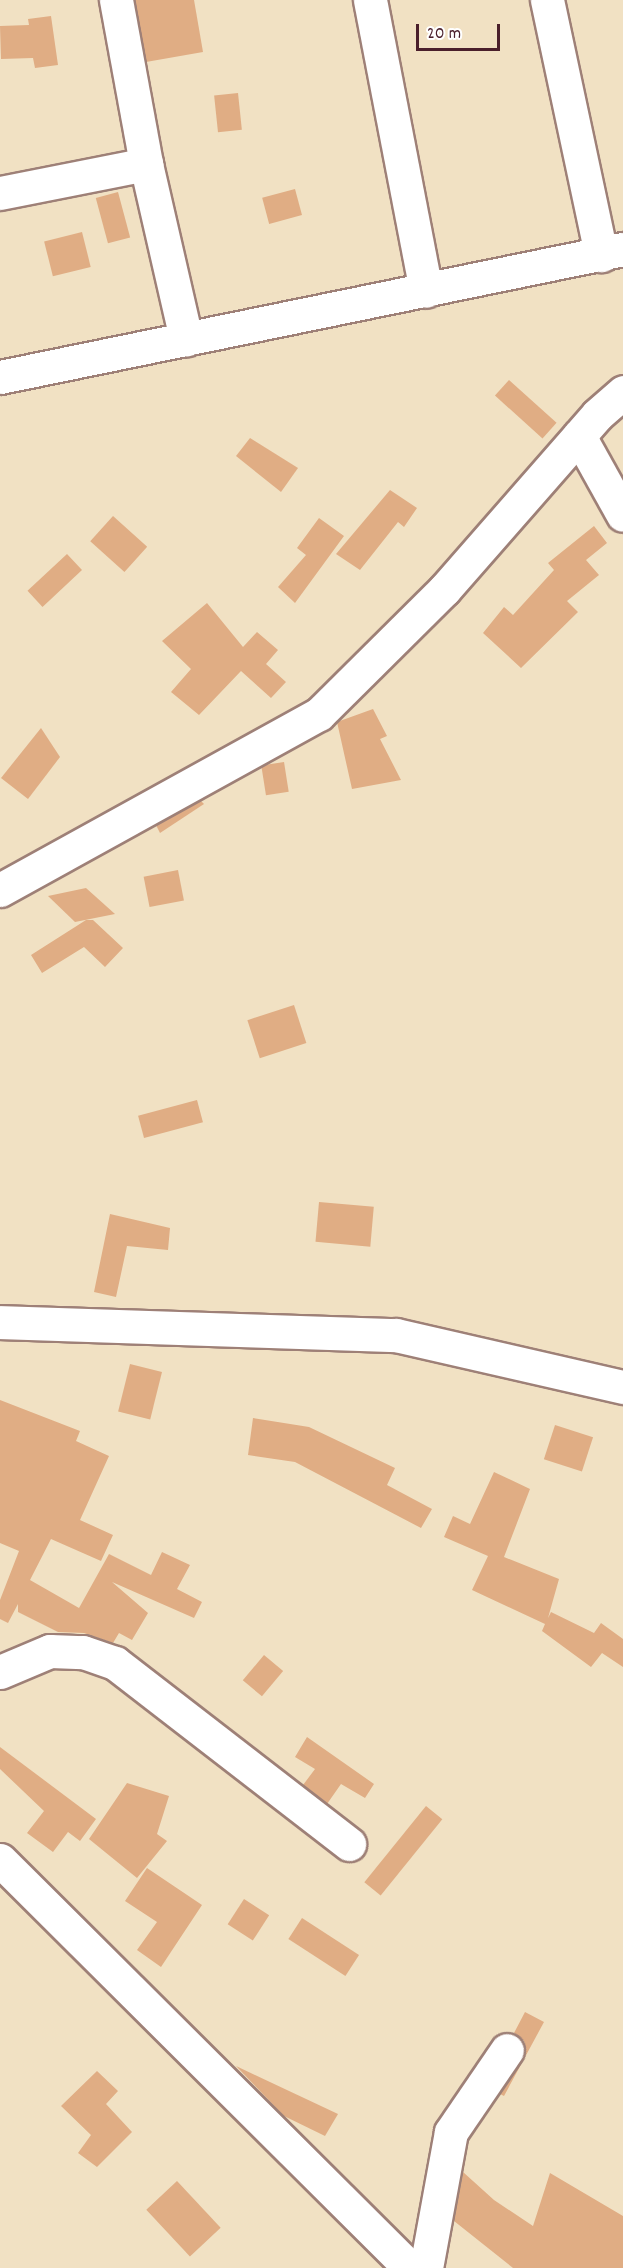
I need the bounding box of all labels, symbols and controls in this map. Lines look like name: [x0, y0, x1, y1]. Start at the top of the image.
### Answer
scale bar: [419, 12, 503, 50]
text: 20 m: [427, 22, 461, 47]

